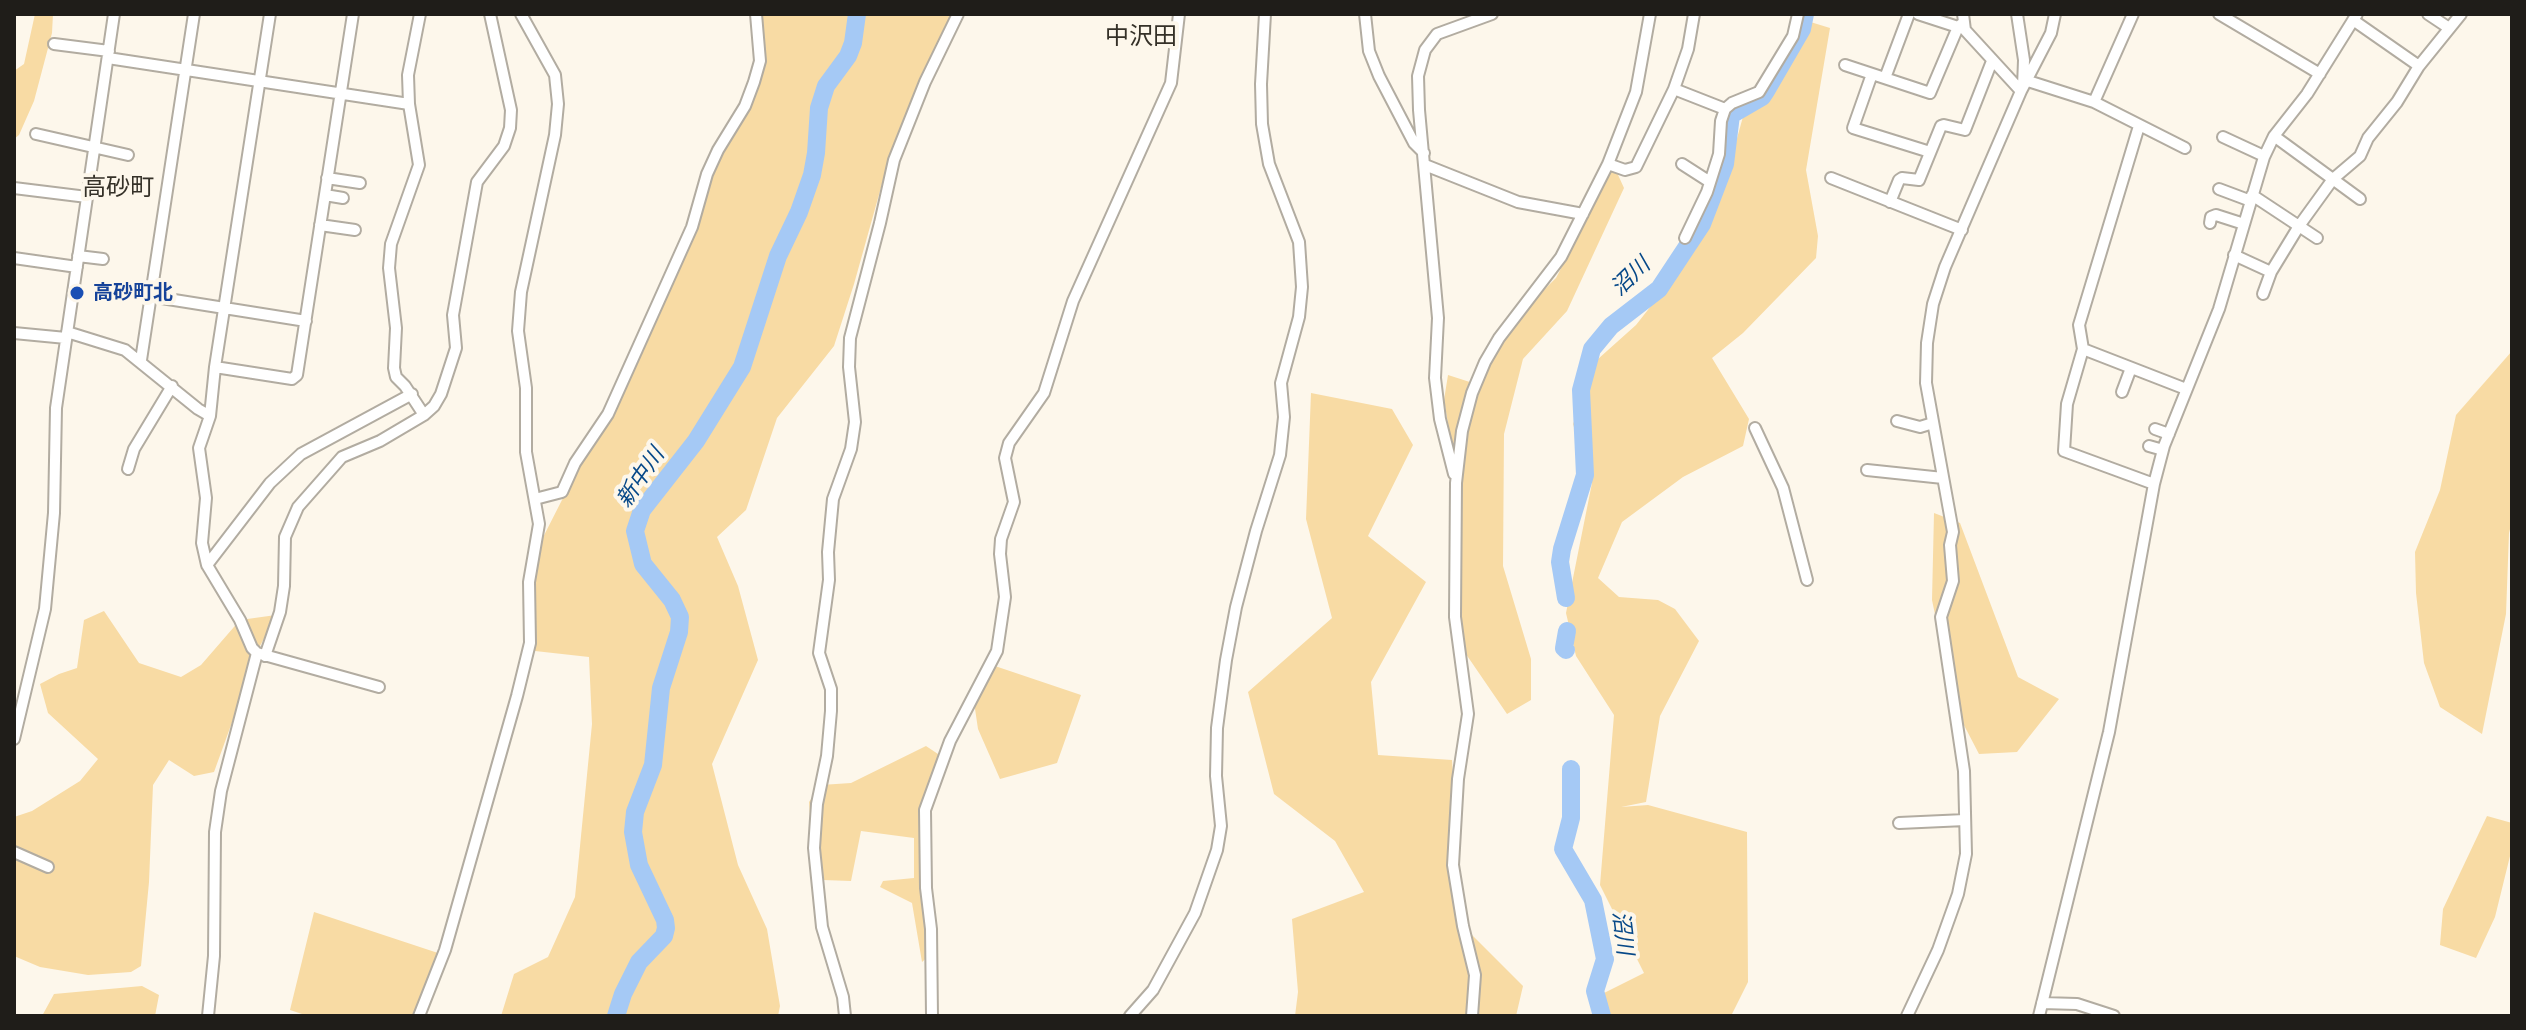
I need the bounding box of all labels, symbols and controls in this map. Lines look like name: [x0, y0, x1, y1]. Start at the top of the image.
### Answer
district label: 中沢田: [1105, 23, 1177, 51]
district label: 高砂町: [82, 174, 154, 202]
water label: 沼川: [1606, 252, 1656, 302]
place label: 高砂町北: [93, 281, 173, 305]
marker: 高砂町北: [68, 284, 86, 302]
water label: 新中川: [612, 443, 670, 513]
water label: 沼川: [1606, 910, 1638, 956]

